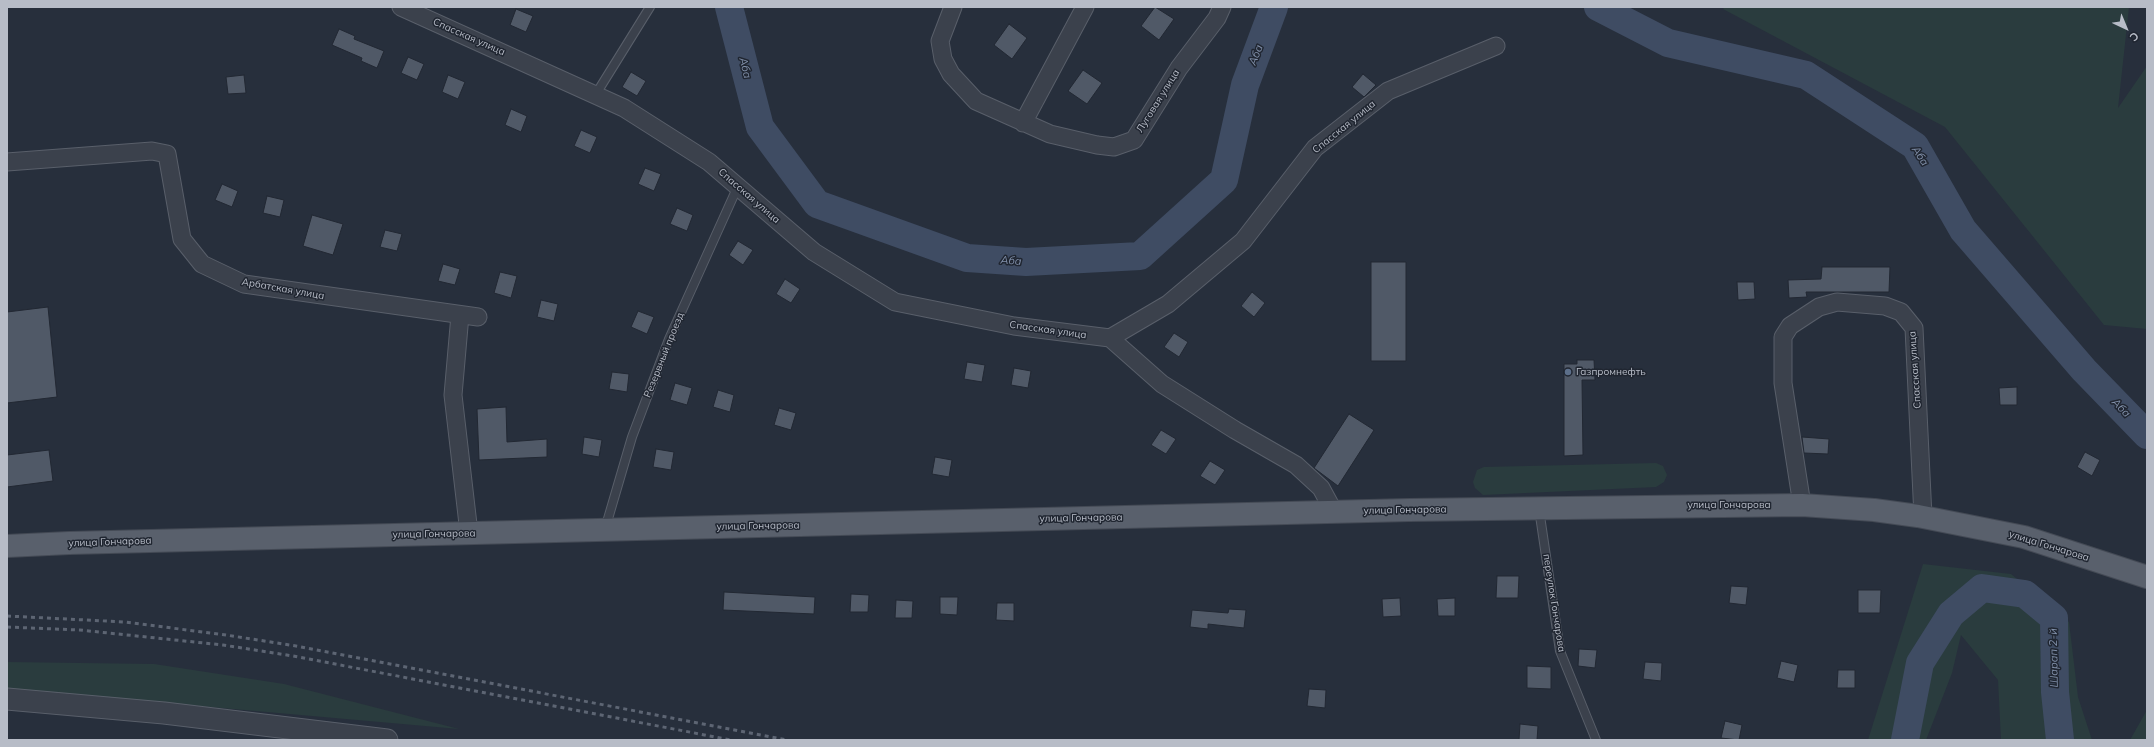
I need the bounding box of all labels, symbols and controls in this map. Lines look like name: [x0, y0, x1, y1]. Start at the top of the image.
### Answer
north arrow: [2106, 8, 2146, 48]
street label: Спасская улица: [431, 16, 507, 58]
text: С: [2127, 29, 2142, 44]
water label: Аба: [1246, 43, 1266, 67]
water label: Аба: [736, 56, 754, 80]
street label: Луговая улица: [1134, 67, 1182, 135]
street label: Спасская улица: [1310, 98, 1378, 156]
water label: Аба: [1909, 144, 1931, 168]
street label: Спасская улица: [716, 166, 782, 226]
water label: Аба: [1000, 254, 1022, 268]
street label: Арбатская улица: [241, 276, 325, 302]
street label: Резервный проезд: [641, 311, 687, 399]
street label: Спасская улица: [1009, 319, 1087, 341]
street label: Спасская улица: [1906, 331, 1924, 409]
place label: Газпромнефть: [1576, 366, 1646, 378]
marker: Газпромнефть: [1563, 367, 1573, 377]
water label: Аба: [2109, 396, 2133, 420]
street label: улица Гончарова: [1687, 499, 1771, 511]
street label: улица Гончарова: [1363, 503, 1447, 517]
street label: улица Гончарова: [1039, 511, 1123, 525]
street label: улица Гончарова: [716, 519, 800, 533]
street label: улица Гончарова: [392, 527, 476, 541]
street label: улица Гончарова: [2007, 528, 2091, 564]
street label: улица Гончарова: [68, 535, 152, 549]
street label: переулок Гончарова: [1540, 553, 1568, 653]
water label: Шарап 2-й: [2047, 628, 2061, 688]

